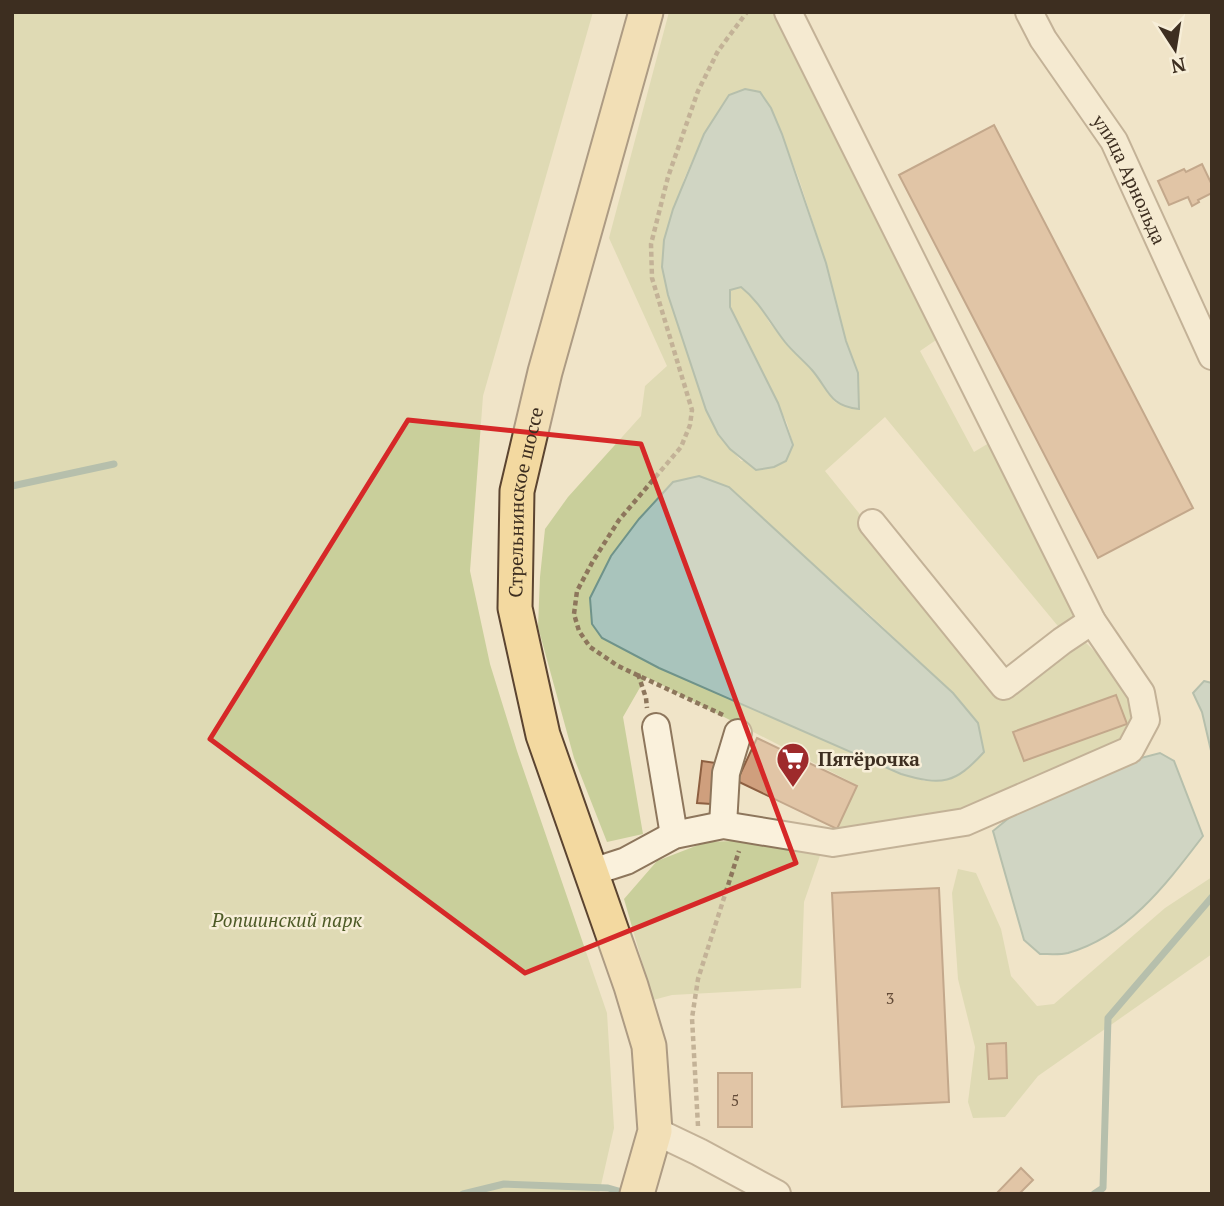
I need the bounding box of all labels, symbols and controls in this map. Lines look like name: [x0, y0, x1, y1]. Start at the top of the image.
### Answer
north arrow: [1140, 14, 1210, 84]
text: N: [1168, 52, 1188, 80]
street label: улица Арнольда: [1087, 108, 1173, 249]
street label: Стрельнинское шоссе: [502, 404, 548, 598]
supermarket icon: Пятёрочка: [774, 740, 812, 789]
place label: Пятёрочка: [818, 746, 920, 771]
park label: Ропшинский парк: [211, 907, 363, 932]
house number: 3: [886, 987, 894, 1009]
house number: 5: [731, 1089, 739, 1111]

